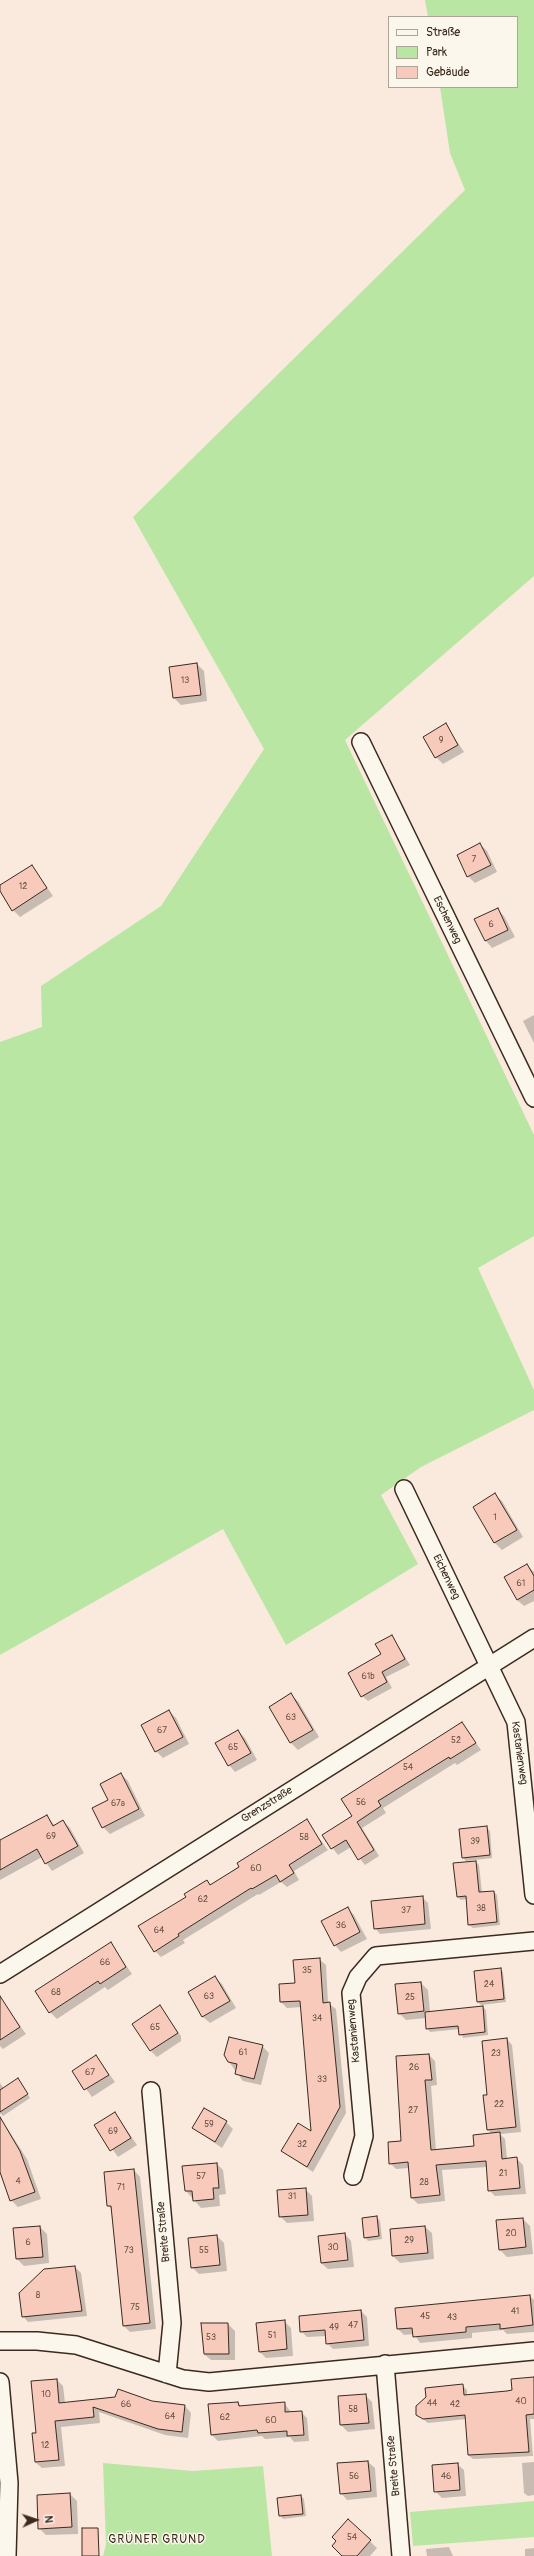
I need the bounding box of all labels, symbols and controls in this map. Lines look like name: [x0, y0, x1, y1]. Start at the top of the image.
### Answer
legend: [388, 16, 518, 88]
text: Straße: [426, 25, 460, 40]
text: Park: [426, 45, 447, 60]
text: Gebäude: [426, 65, 469, 80]
house number: 13: [181, 676, 189, 686]
house number: 9: [439, 736, 443, 746]
house number: 7: [472, 855, 476, 865]
house number: 12: [19, 882, 27, 892]
street label: Eschenweg: [430, 894, 464, 946]
house number: 6: [488, 920, 494, 930]
house number: 1: [493, 1513, 497, 1523]
street label: Eichenweg: [429, 1552, 463, 1602]
house number: 61: [517, 1579, 525, 1589]
house number: 61b: [361, 1672, 375, 1682]
house number: 63: [286, 1713, 296, 1723]
street label: Kastanienweg: [508, 1720, 530, 1786]
house number: 67: [157, 1726, 167, 1736]
house number: 52: [451, 1736, 461, 1746]
house number: 65: [228, 1743, 238, 1753]
house number: 54: [403, 1763, 413, 1773]
street label: Grenzstraße: [239, 1784, 295, 1826]
house number: 56: [356, 1798, 366, 1808]
house number: 67a: [111, 1799, 125, 1809]
house number: 69: [46, 1832, 56, 1842]
house number: 58: [299, 1833, 309, 1843]
house number: 39: [470, 1837, 480, 1847]
house number: 60: [250, 1864, 262, 1874]
house number: 62: [198, 1895, 208, 1905]
house number: 38: [476, 1904, 486, 1914]
house number: 37: [401, 1906, 411, 1916]
house number: 36: [336, 1921, 346, 1931]
house number: 64: [154, 1926, 164, 1936]
house number: 66: [100, 1958, 110, 1968]
house number: 35: [302, 1966, 312, 1976]
house number: 24: [484, 1980, 494, 1990]
house number: 68: [51, 1988, 61, 1998]
house number: 63: [204, 1992, 214, 2002]
house number: 25: [405, 1993, 415, 2003]
street label: Kastanienweg: [345, 1999, 363, 2063]
house number: 34: [312, 2014, 322, 2024]
house number: 65: [150, 2023, 160, 2033]
house number: 61: [239, 2048, 247, 2058]
house number: 23: [491, 2049, 501, 2059]
house number: 26: [409, 2063, 419, 2073]
house number: 67: [85, 2068, 95, 2078]
house number: 33: [317, 2075, 327, 2085]
house number: 22: [494, 2100, 504, 2110]
house number: 27: [408, 2106, 418, 2116]
house number: 59: [204, 2120, 214, 2130]
house number: 69: [108, 2127, 118, 2137]
house number: 32: [297, 2140, 307, 2150]
house number: 21: [499, 2169, 507, 2179]
house number: 57: [196, 2172, 206, 2182]
house number: 4: [15, 2177, 21, 2187]
house number: 28: [419, 2178, 429, 2188]
house number: 71: [117, 2183, 125, 2193]
house number: 31: [288, 2192, 296, 2202]
street label: Breite Straße: [155, 2201, 173, 2263]
house number: 20: [505, 2229, 517, 2239]
house number: 29: [404, 2236, 414, 2246]
house number: 6: [25, 2238, 31, 2248]
house number: 30: [327, 2243, 339, 2253]
house number: 73: [124, 2246, 134, 2256]
house number: 55: [199, 2246, 209, 2256]
house number: 8: [36, 2291, 40, 2301]
house number: 75: [130, 2303, 140, 2313]
house number: 41: [511, 2307, 519, 2317]
house number: 45: [420, 2312, 430, 2322]
house number: 43: [447, 2313, 457, 2323]
house number: 47: [348, 2321, 358, 2331]
house number: 49: [329, 2323, 339, 2333]
house number: 51: [268, 2331, 276, 2341]
house number: 53: [206, 2333, 216, 2343]
house number: 10: [41, 2390, 51, 2400]
house number: 40: [515, 2397, 527, 2407]
house number: 44: [427, 2399, 437, 2409]
house number: 66: [121, 2400, 131, 2410]
house number: 42: [450, 2400, 460, 2410]
house number: 58: [348, 2405, 358, 2415]
house number: 64: [165, 2412, 175, 2422]
house number: 62: [220, 2413, 230, 2423]
house number: 60: [265, 2416, 277, 2426]
street label: Breite Straße: [385, 2435, 403, 2497]
house number: 12: [41, 2441, 49, 2451]
house number: 56: [349, 2472, 359, 2482]
house number: 46: [441, 2472, 451, 2482]
north arrow: [16, 2500, 56, 2540]
text: N: [42, 2515, 55, 2523]
district label: GRÜNER GRUND: [108, 2533, 206, 2547]
house number: 54: [347, 2533, 357, 2543]

